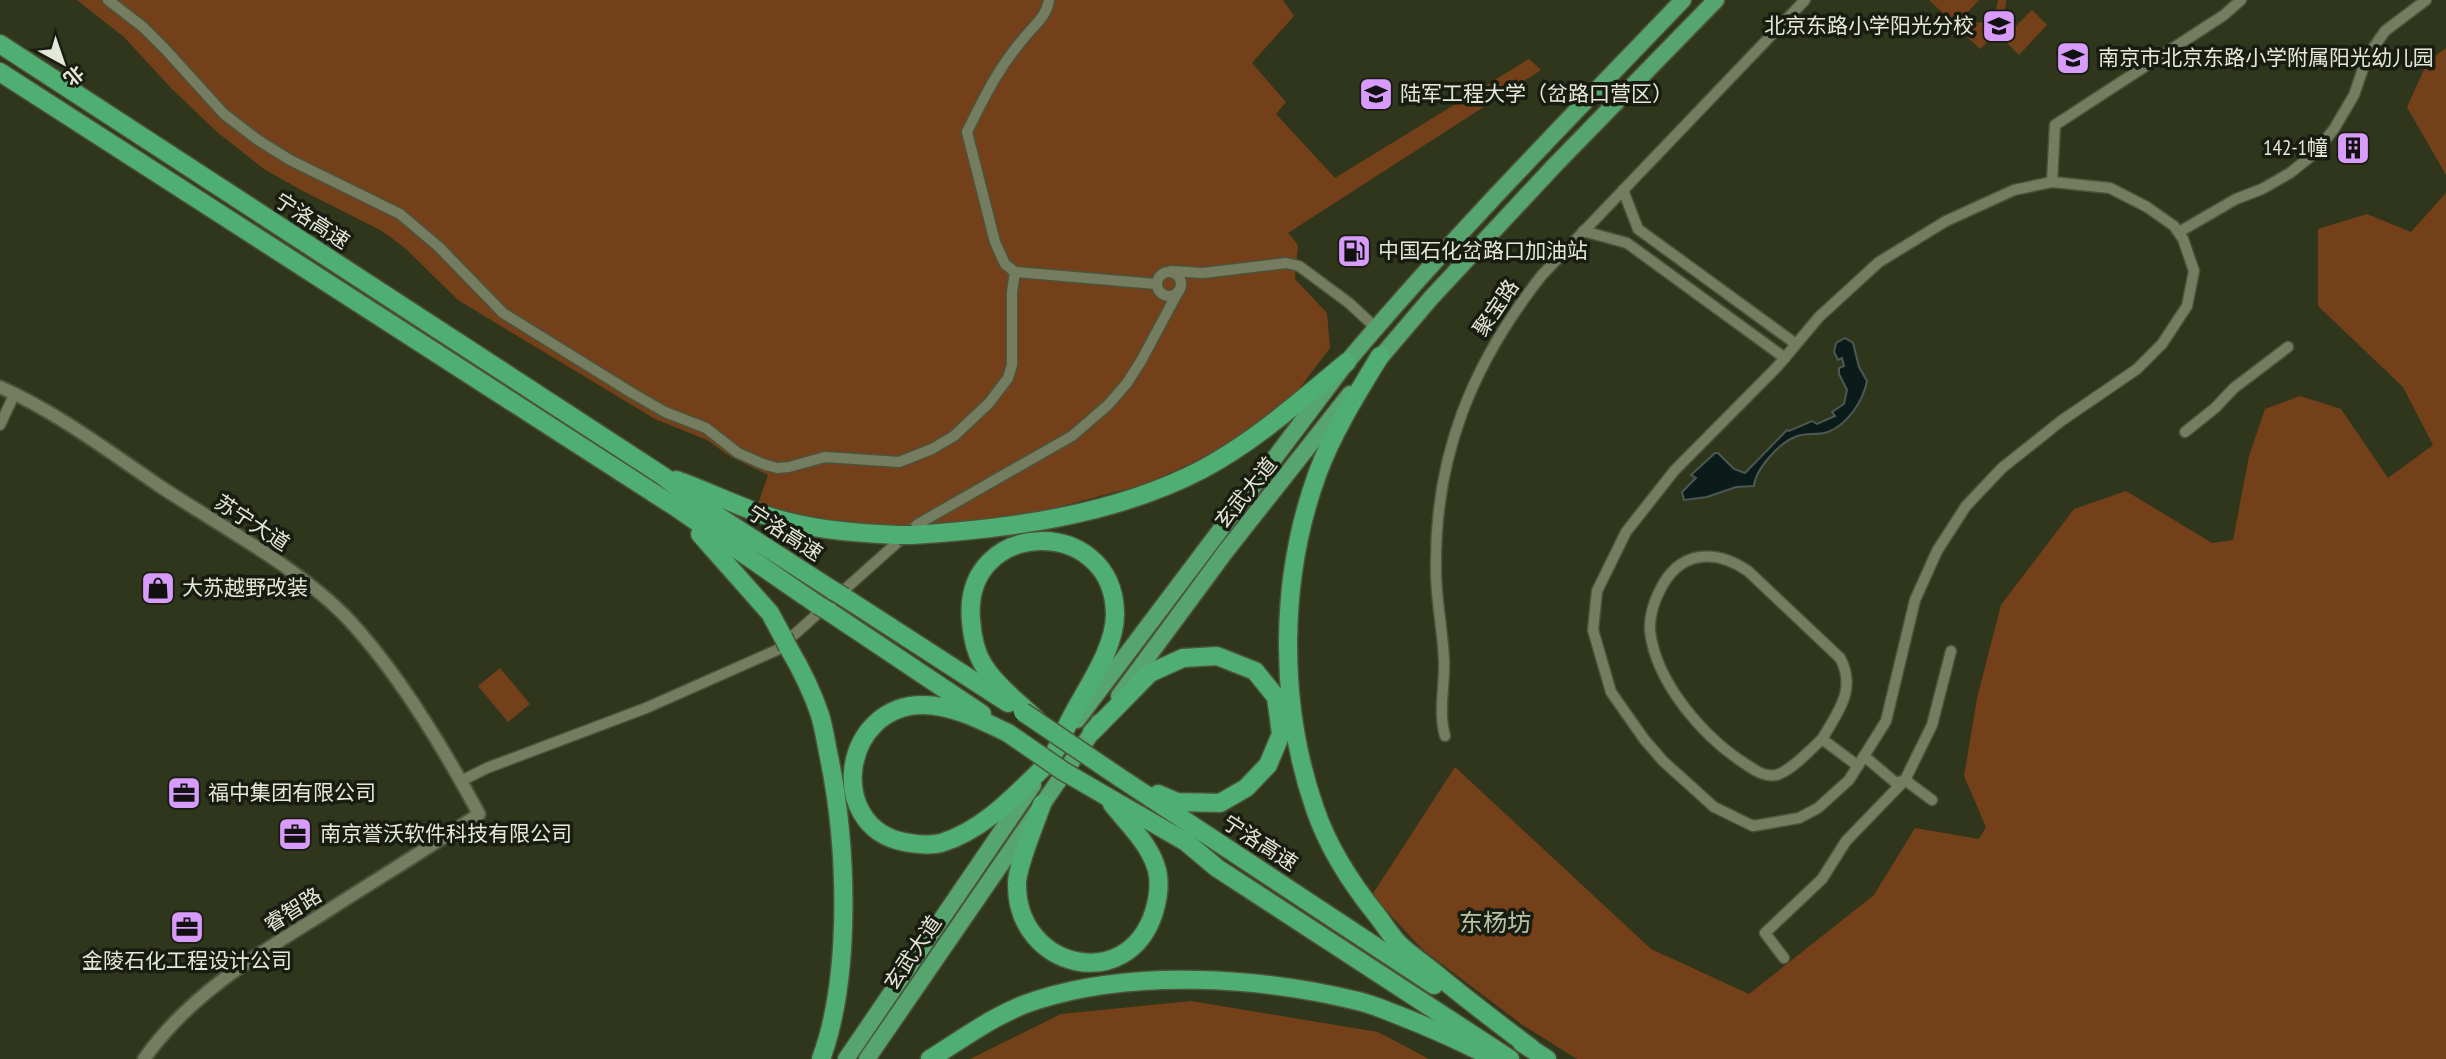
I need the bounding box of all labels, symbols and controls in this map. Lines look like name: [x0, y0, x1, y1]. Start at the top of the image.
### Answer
school or university icon: 北京东路小学阳光分校: [1980, 7, 2018, 45]
place label: 北京东路小学阳光分校: [1764, 12, 1974, 39]
north arrow: [28, 28, 98, 98]
school or university icon: 南京市北京东路小学附属阳光幼儿园: [2054, 39, 2092, 77]
place label: 南京市北京东路小学附属阳光幼儿园: [2098, 44, 2434, 71]
text: 北: [59, 61, 89, 91]
school or university icon: 陆军工程大学（岔路口营区）: [1357, 75, 1395, 113]
place label: 陆军工程大学（岔路口营区）: [1400, 80, 1673, 107]
building icon: 142-1幢: [2334, 129, 2372, 167]
place label: 142-1幢: [2263, 134, 2328, 161]
street label: 宁洛高速: [270, 186, 355, 255]
fuel station icon: 中国石化岔路口加油站: [1335, 232, 1373, 270]
place label: 中国石化岔路口加油站: [1378, 237, 1588, 264]
street label: 聚宝路: [1467, 274, 1524, 341]
street label: 玄武大道: [1209, 452, 1283, 534]
street label: 苏宁大道: [210, 488, 295, 557]
street label: 宁洛高速: [743, 498, 828, 567]
shop icon: 大苏越野改装: [139, 569, 177, 607]
place label: 大苏越野改装: [182, 574, 308, 601]
office icon: 福中集团有限公司: [165, 774, 203, 812]
place label: 福中集团有限公司: [208, 779, 376, 806]
street label: 宁洛高速: [1218, 808, 1303, 877]
office icon: 南京誉沃软件科技有限公司: [276, 815, 314, 853]
place label: 南京誉沃软件科技有限公司: [320, 820, 572, 847]
street label: 睿智路: [259, 881, 327, 938]
district label: 东杨坊: [1459, 907, 1531, 938]
office icon: 金陵石化工程设计公司: [168, 908, 206, 946]
street label: 玄武大道: [878, 910, 947, 995]
place label: 金陵石化工程设计公司: [82, 947, 292, 974]

